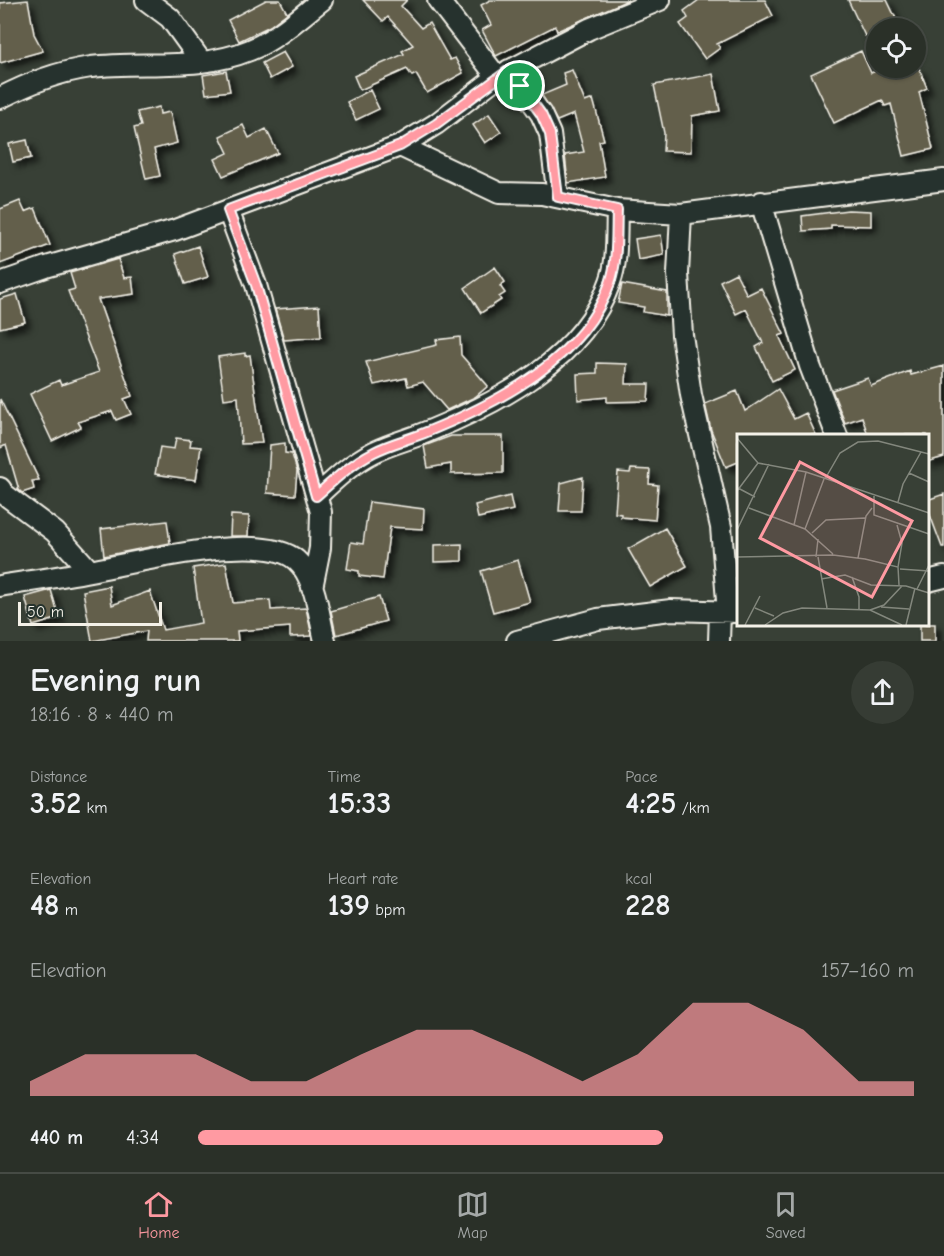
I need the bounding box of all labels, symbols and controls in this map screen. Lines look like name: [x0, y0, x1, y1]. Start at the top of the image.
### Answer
map controls: [866, 18, 926, 78]
button: locate: [866, 18, 926, 78]
pin: [494, 60, 545, 111]
icon: arrive: [503, 69, 536, 102]
inset map: [737, 434, 929, 626]
scale bar: [18, 599, 162, 626]
text: 50 m: [27, 603, 64, 621]
text: Evening run: [30, 661, 201, 699]
button: share: [851, 661, 914, 724]
text: 18:16 · 8 × 440 m: [30, 703, 173, 726]
text: Distance: [30, 768, 87, 786]
text: Time: [328, 768, 361, 786]
text: Pace: [625, 768, 658, 786]
text: 3.52: [30, 786, 81, 821]
text: 15:33: [328, 786, 391, 821]
text: 4:25: [625, 786, 676, 821]
text: km: [81, 799, 107, 817]
text: /km: [676, 799, 710, 817]
text: Elevation: [30, 870, 91, 888]
text: Heart rate: [328, 870, 398, 888]
text: kcal: [625, 870, 652, 888]
text: 48: [30, 888, 59, 923]
text: 139: [328, 888, 370, 923]
text: 228: [625, 888, 671, 923]
text: m: [59, 901, 78, 919]
text: bpm: [370, 901, 406, 919]
text: Elevation: [30, 959, 107, 982]
text: 157–160 m: [821, 959, 914, 982]
text: 440 m: [30, 1126, 83, 1149]
text: 4:34: [126, 1126, 159, 1149]
tab: Home: [138, 1188, 180, 1242]
tab: Map: [456, 1188, 489, 1242]
tab: Saved: [766, 1188, 806, 1242]

